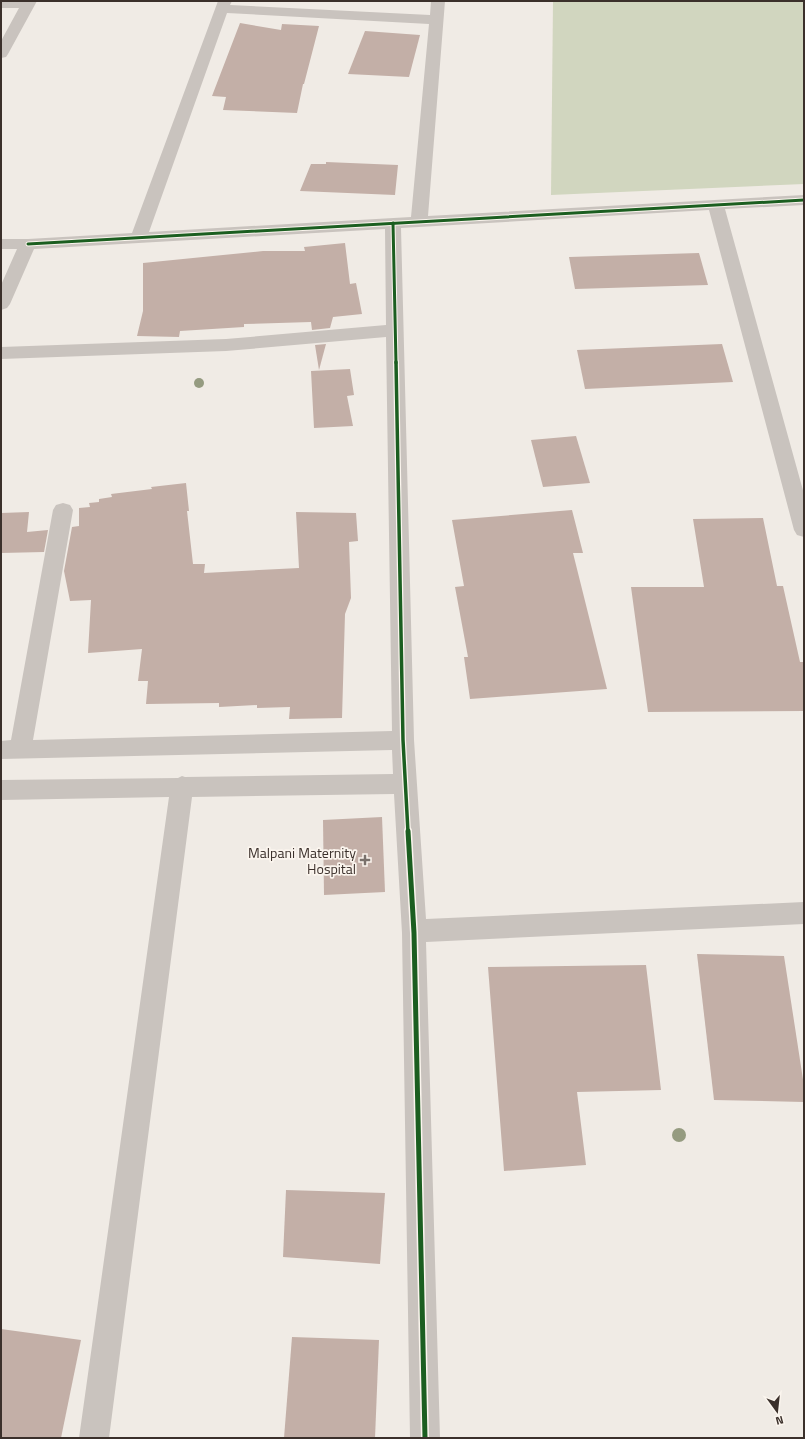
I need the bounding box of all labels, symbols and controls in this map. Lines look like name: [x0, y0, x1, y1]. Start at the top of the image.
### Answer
place label: Malpani Maternity Hospital: [248, 842, 356, 879]
marker: Malpani Maternity Hospital: [359, 854, 371, 866]
north arrow: [757, 1391, 797, 1431]
text: N: [774, 1412, 785, 1429]

